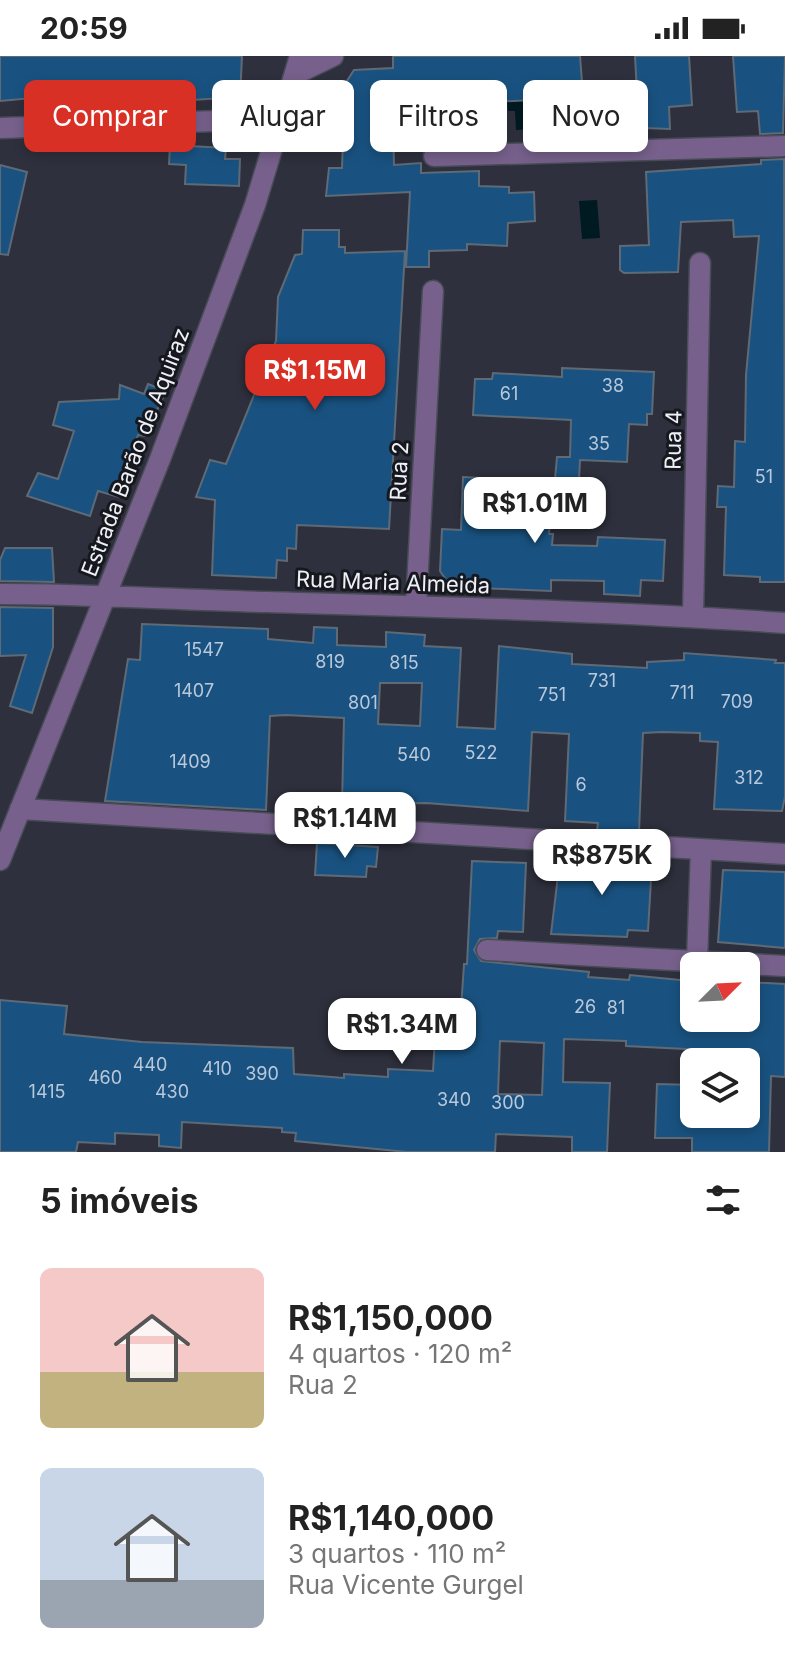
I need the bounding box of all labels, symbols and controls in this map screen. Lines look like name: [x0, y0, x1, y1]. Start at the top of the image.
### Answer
text: 20:59: [40, 10, 128, 46]
chip: Comprar: [24, 80, 196, 152]
chip: Alugar: [212, 80, 354, 152]
chip: Filtros: [370, 80, 507, 152]
chip: Novo: [523, 80, 648, 152]
street label: Estrada Barão de Aquiraz: [76, 324, 194, 580]
pin: R$1.15M: [241, 344, 389, 412]
text: R$1.15M: [263, 354, 367, 385]
house number: 38: [602, 375, 624, 396]
house number: 61: [500, 383, 518, 404]
street label: Rua 4: [659, 410, 687, 470]
house number: 35: [588, 433, 610, 454]
street label: Rua 2: [384, 441, 414, 501]
house number: 51: [755, 466, 773, 487]
pin: R$1.01M: [461, 477, 609, 545]
text: R$1.01M: [482, 487, 588, 518]
street label: Rua Maria Almeida: [296, 566, 490, 598]
house number: 1547: [184, 639, 224, 660]
house number: 819: [315, 651, 345, 672]
house number: 815: [389, 652, 419, 673]
house number: 731: [588, 670, 616, 691]
house number: 1407: [174, 680, 214, 701]
house number: 711: [670, 682, 694, 703]
house number: 751: [538, 684, 566, 705]
house number: 709: [721, 691, 753, 712]
house number: 801: [348, 692, 378, 713]
house number: 522: [465, 742, 497, 763]
house number: 540: [397, 744, 431, 765]
house number: 1409: [169, 751, 211, 772]
house number: 312: [734, 767, 764, 788]
house number: 6: [575, 774, 587, 795]
pin: R$1.14M: [271, 792, 419, 860]
text: R$1.14M: [293, 802, 397, 833]
pin: R$875K: [537, 829, 667, 897]
text: R$875K: [551, 839, 653, 870]
north arrow: [680, 952, 760, 1032]
map controls: [680, 952, 760, 1128]
house number: 26: [574, 996, 596, 1017]
house number: 81: [607, 997, 625, 1018]
pin: R$1.34M: [328, 998, 476, 1066]
text: R$1.34M: [346, 1008, 458, 1039]
button: layers: [680, 1048, 760, 1128]
house number: 440: [133, 1054, 167, 1075]
house number: 410: [202, 1058, 232, 1079]
house number: 390: [245, 1063, 279, 1084]
house number: 460: [88, 1067, 122, 1088]
house number: 1415: [29, 1081, 65, 1102]
house number: 430: [155, 1081, 189, 1102]
house number: 340: [437, 1089, 471, 1110]
house number: 300: [491, 1092, 525, 1113]
icon: filters: [701, 1178, 745, 1222]
text: 5 imóveis: [40, 1180, 199, 1221]
text: R$1,150,000: [288, 1297, 493, 1338]
icon: home: [104, 1300, 200, 1396]
text: 4 quartos · 120 m²: [288, 1338, 512, 1369]
text: Rua 2: [288, 1369, 358, 1400]
text: R$1,140,000: [288, 1497, 494, 1538]
icon: home: [104, 1500, 200, 1596]
text: 3 quartos · 110 m²: [288, 1538, 506, 1569]
text: Rua Vicente Gurgel: [288, 1569, 524, 1600]

